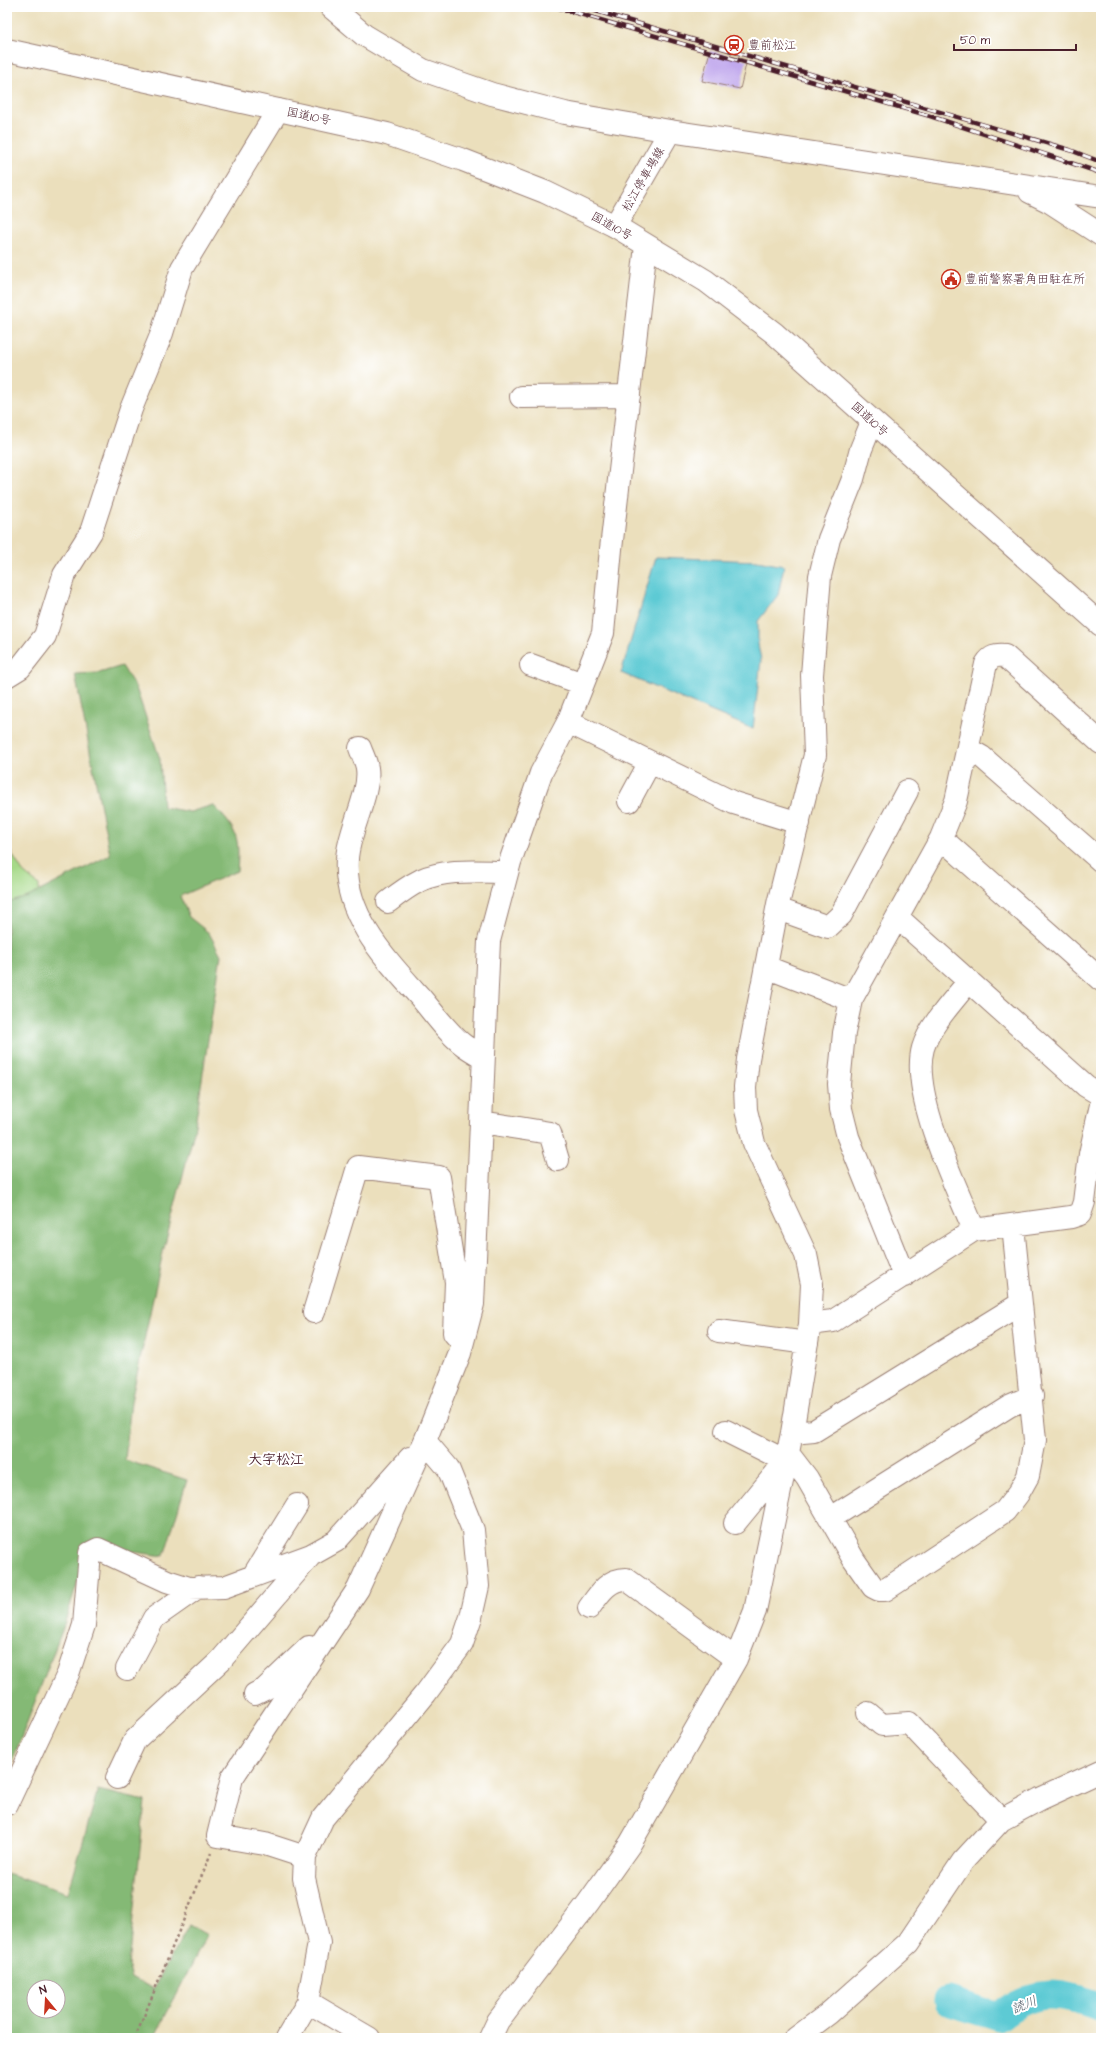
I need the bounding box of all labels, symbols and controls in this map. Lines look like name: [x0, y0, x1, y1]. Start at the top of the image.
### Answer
scale bar: [954, 26, 1076, 52]
text: 50 m: [960, 32, 991, 49]
station icon: 豊前松江: [723, 34, 745, 56]
place label: 豊前松江: [748, 37, 796, 54]
street label: 国道10号: [285, 103, 333, 129]
street label: 松江停車場線: [618, 144, 669, 215]
street label: 国道10号: [588, 208, 636, 245]
public building icon: 豊前警察署角田駐在所: [940, 268, 962, 290]
place label: 豊前警察署角田駐在所: [965, 271, 1085, 288]
street label: 国道10号: [847, 398, 892, 441]
district label: 大字松江: [248, 1450, 304, 1470]
north arrow: [26, 1979, 66, 2019]
text: N: [37, 1982, 49, 1998]
water label: 読川: [1009, 1992, 1040, 2018]

